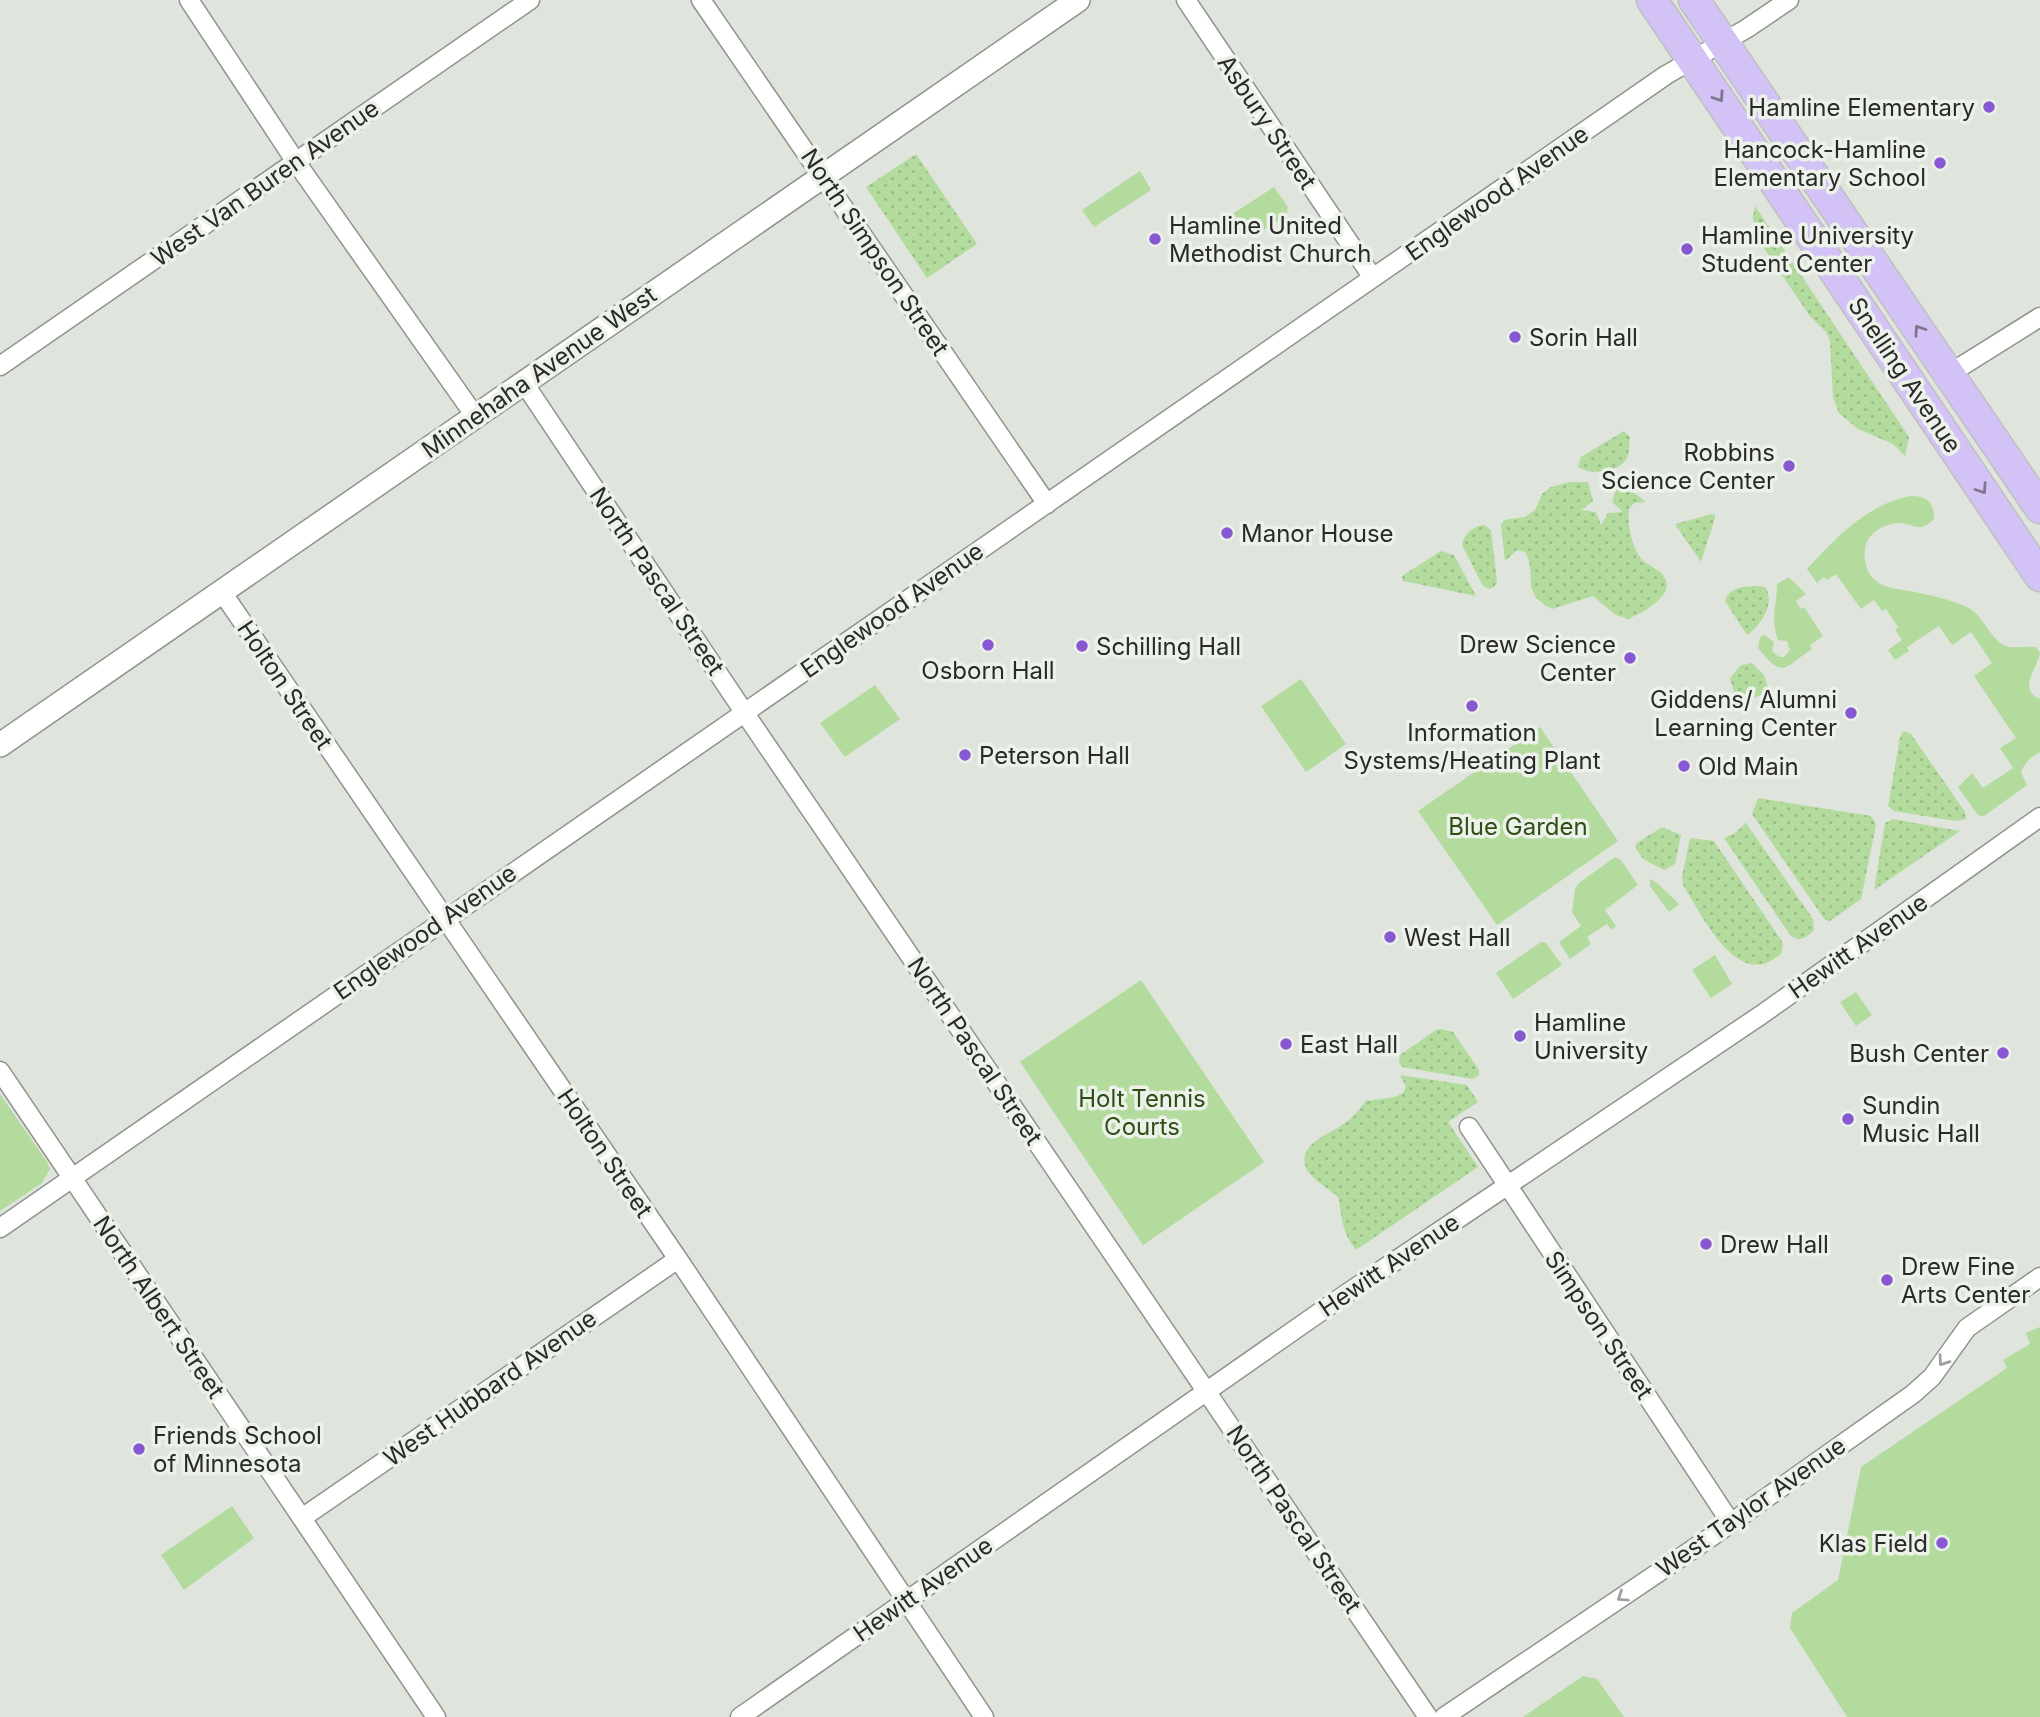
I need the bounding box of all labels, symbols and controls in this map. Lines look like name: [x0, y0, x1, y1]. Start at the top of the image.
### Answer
street label: Asbury Street: [1212, 49, 1323, 195]
one-way arrow: [1710, 89, 1723, 102]
street label: West Van Buren Avenue: [146, 93, 384, 273]
place label: Hamline Elementary: [1748, 93, 1975, 122]
marker: Hamline Elementary: [1981, 99, 1997, 115]
street label: Englewood Avenue: [1400, 119, 1594, 267]
place label: Hancock-Hamline Elementary School: [1714, 135, 1926, 192]
street label: North Simpson Street: [795, 143, 955, 361]
marker: Hancock-Hamline Elementary School: [1932, 155, 1948, 171]
place label: Hamline United Methodist Church: [1169, 211, 1371, 268]
place label: Hamline University Student Center: [1701, 221, 1914, 278]
marker: Hamline United Methodist Church: [1147, 231, 1163, 247]
marker: Hamline University Student Center: [1679, 241, 1695, 257]
street label: Minnehaha Avenue West: [416, 280, 662, 464]
street label: Snelling Avenue: [1842, 292, 1968, 458]
place label: Sorin Hall: [1529, 323, 1638, 352]
one-way arrow: [1915, 325, 1927, 338]
marker: Sorin Hall: [1507, 329, 1523, 345]
place label: Robbins Science Center: [1601, 438, 1775, 495]
marker: Robbins Science Center: [1781, 458, 1797, 474]
one-way arrow: [1974, 481, 1986, 494]
street label: North Pascal Street: [584, 482, 731, 680]
place label: Manor House: [1241, 519, 1394, 548]
marker: Manor House: [1219, 525, 1235, 541]
street label: Englewood Avenue: [795, 536, 989, 684]
street label: Holton Street: [231, 615, 339, 755]
place label: Drew Science Center: [1459, 630, 1616, 687]
place label: Schilling Hall: [1096, 632, 1241, 661]
marker: Osborn Hall: [980, 637, 996, 653]
marker: Schilling Hall: [1074, 638, 1090, 654]
marker: Drew Science Center: [1622, 650, 1638, 666]
place label: Osborn Hall: [921, 656, 1055, 685]
place label: Giddens/ Alumni Learning Center: [1650, 685, 1837, 742]
marker: Information Systems/Heating Plant: [1464, 698, 1480, 714]
marker: Giddens/ Alumni Learning Center: [1843, 705, 1859, 721]
place label: Information Systems/Heating Plant: [1343, 718, 1601, 775]
place label: Peterson Hall: [979, 741, 1130, 770]
marker: Peterson Hall: [957, 747, 973, 763]
place label: Old Main: [1698, 752, 1799, 781]
marker: Old Main: [1676, 758, 1692, 774]
park label: Blue Garden: [1448, 812, 1588, 841]
street label: Englewood Avenue: [328, 858, 522, 1006]
street label: Hewitt Avenue: [1783, 887, 1933, 1005]
place label: West Hall: [1404, 923, 1511, 952]
marker: West Hall: [1382, 929, 1398, 945]
street label: North Pascal Street: [902, 952, 1049, 1150]
place label: Hamline University: [1534, 1008, 1648, 1065]
marker: Hamline University: [1512, 1028, 1528, 1044]
place label: East Hall: [1300, 1030, 1398, 1059]
marker: East Hall: [1278, 1036, 1294, 1052]
place label: Bush Center: [1849, 1039, 1989, 1068]
marker: Bush Center: [1995, 1045, 2011, 1061]
street label: Holton Street: [551, 1083, 659, 1223]
park label: Holt Tennis Courts: [1078, 1084, 1206, 1141]
place label: Sundin Music Hall: [1862, 1091, 1980, 1148]
marker: Sundin Music Hall: [1840, 1111, 1856, 1127]
street label: Hewitt Avenue: [1313, 1207, 1465, 1323]
street label: North Albert Street: [87, 1210, 231, 1404]
place label: Drew Hall: [1720, 1230, 1829, 1259]
marker: Drew Hall: [1698, 1236, 1714, 1252]
street label: Simpson Street: [1539, 1245, 1659, 1405]
place label: Drew Fine Arts Center: [1901, 1252, 2030, 1309]
marker: Drew Fine Arts Center: [1879, 1272, 1895, 1288]
street label: West Hubbard Avenue: [378, 1304, 602, 1472]
one-way arrow: [1939, 1353, 1951, 1366]
street label: North Pascal Street: [1221, 1420, 1368, 1618]
place label: Friends School of Minnesota: [153, 1421, 322, 1478]
street label: West Taylor Avenue: [1651, 1431, 1851, 1583]
marker: Friends School of Minnesota: [131, 1441, 147, 1457]
place label: Klas Field: [1819, 1529, 1928, 1558]
street label: Hewitt Avenue: [848, 1530, 998, 1648]
marker: Klas Field: [1934, 1535, 1950, 1551]
one-way arrow: [1617, 1589, 1630, 1602]

